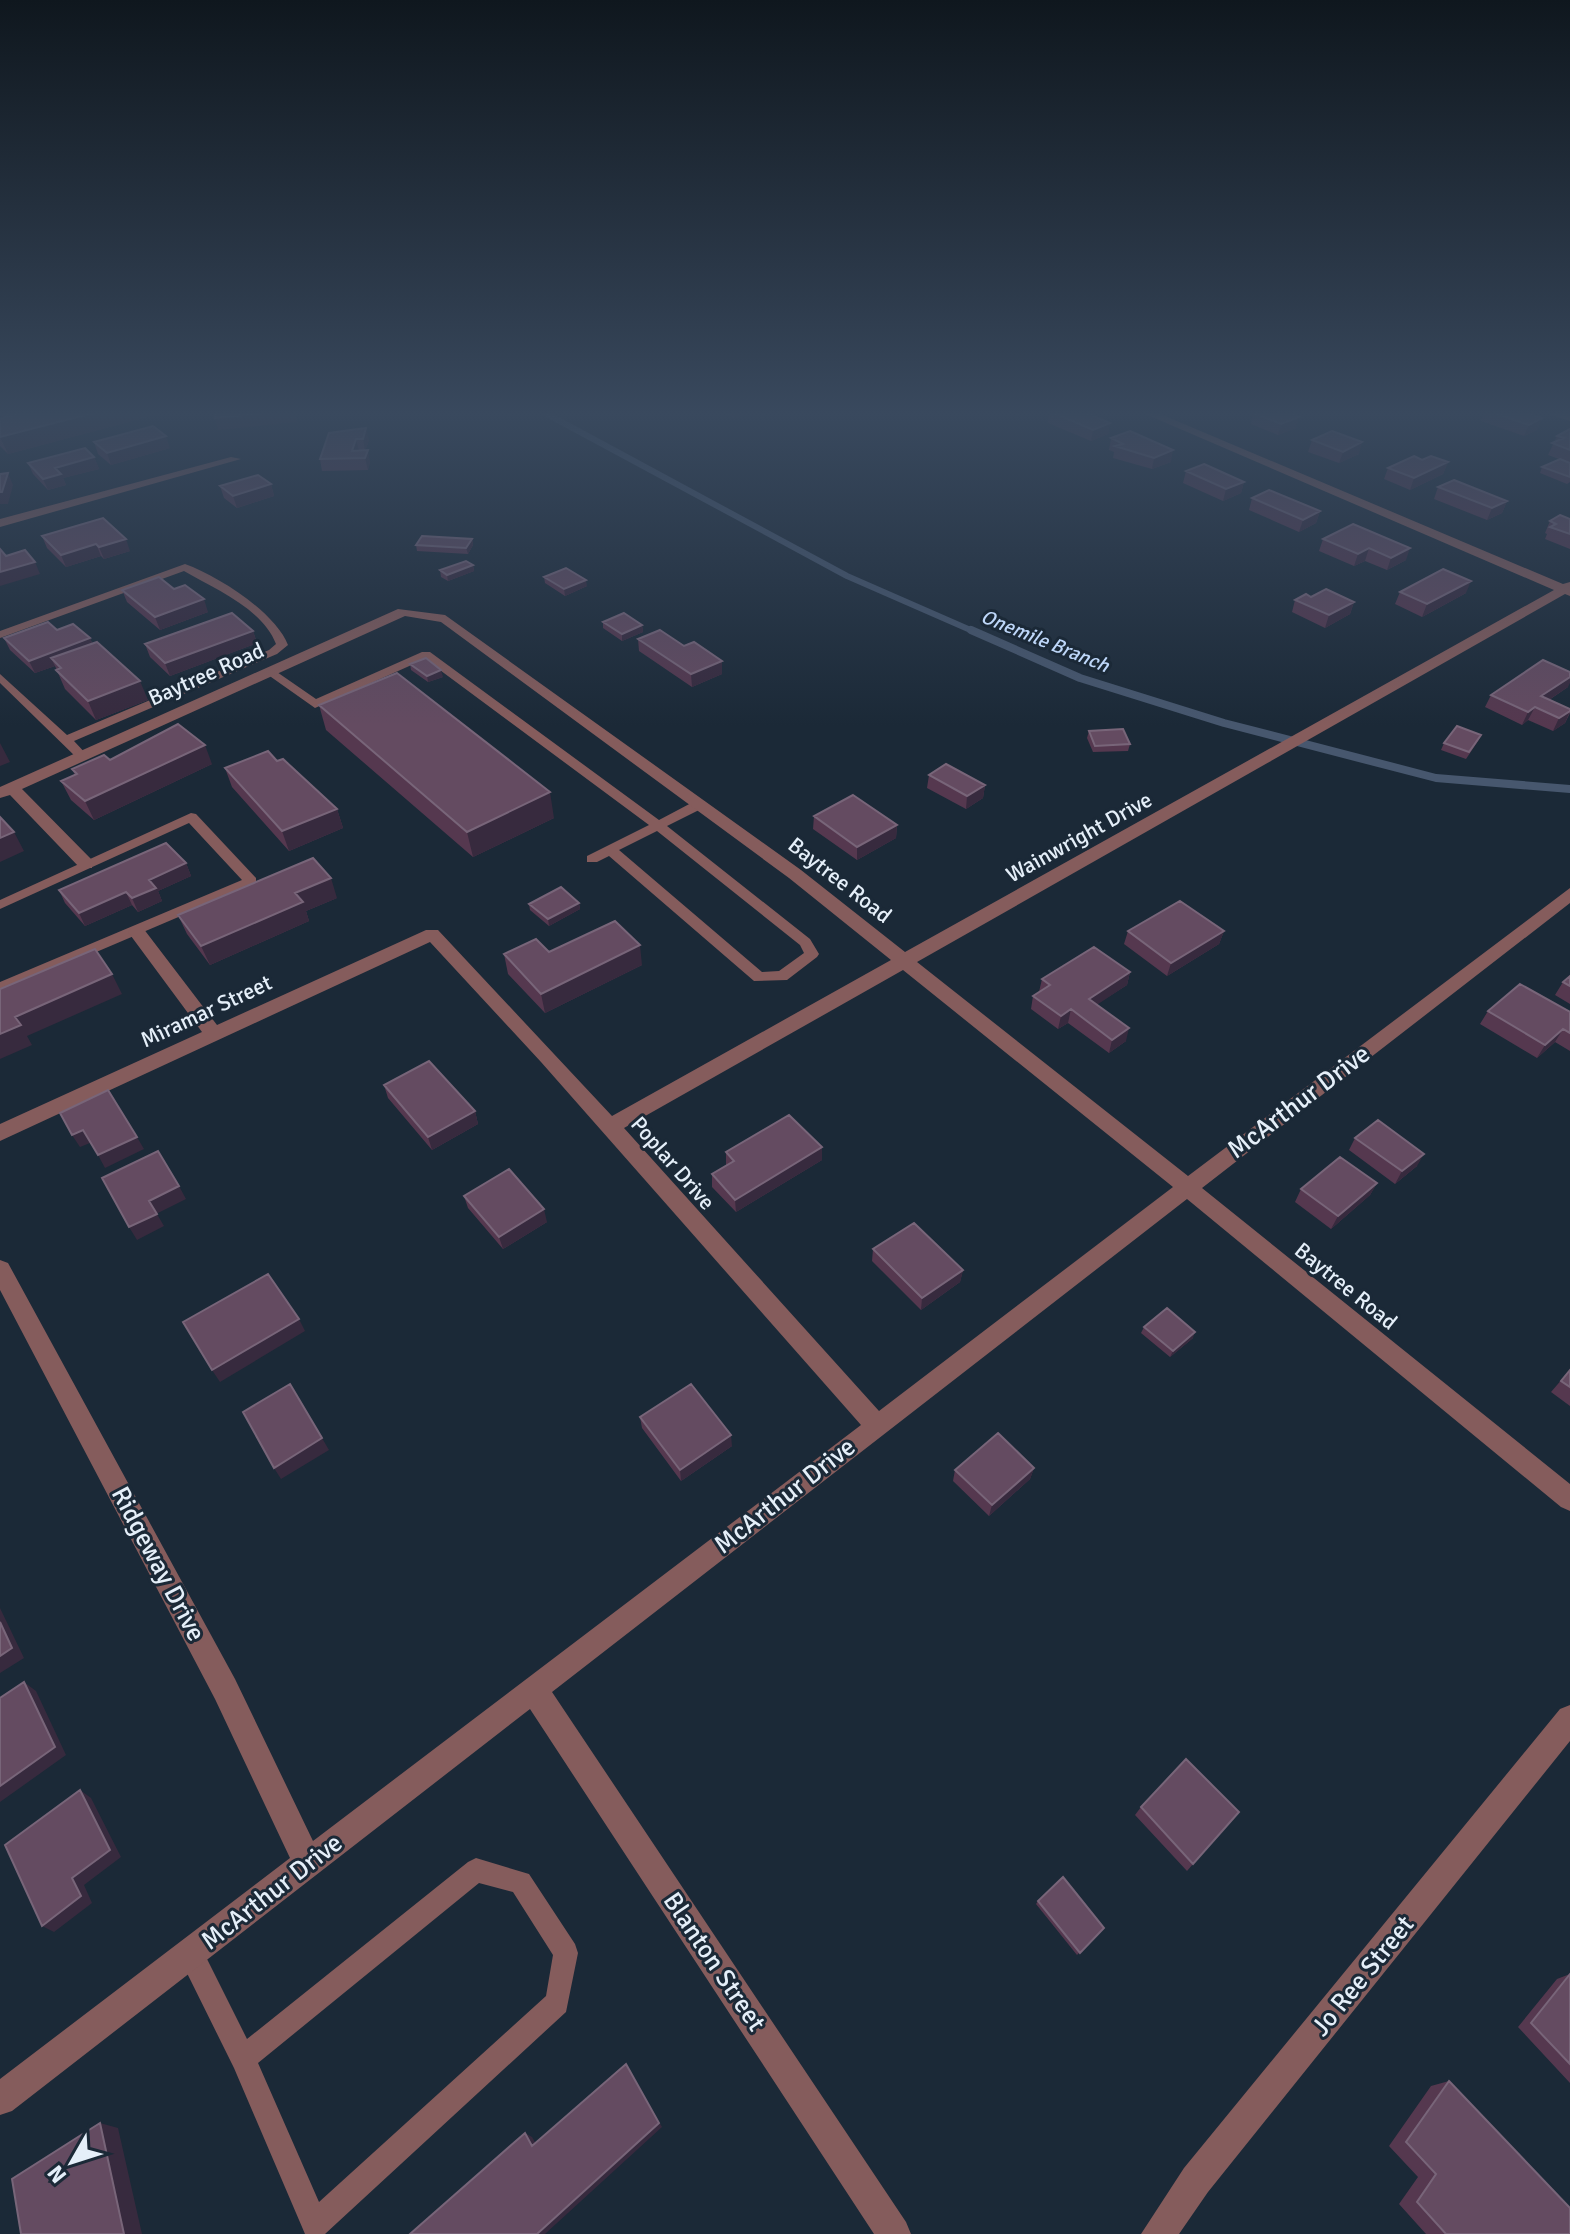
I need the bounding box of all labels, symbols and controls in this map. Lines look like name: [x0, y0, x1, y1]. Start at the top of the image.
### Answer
water label: Onemile Branch: [977, 604, 1114, 678]
street label: Baytree Road: [144, 636, 268, 712]
street label: Wainwright Drive: [1001, 786, 1157, 888]
street label: Baytree Road: [783, 831, 897, 929]
street label: Miramar Street: [136, 969, 276, 1053]
street label: McArthur Drive: [1221, 1038, 1377, 1166]
street label: Poplar Drive: [625, 1111, 721, 1215]
street label: Baytree Road: [1289, 1236, 1403, 1336]
street label: McArthur Drive: [708, 1431, 862, 1561]
street label: Ridgeway Drive: [104, 1481, 212, 1647]
street label: McArthur Drive: [195, 1827, 349, 1957]
street label: Blanton Street: [656, 1886, 772, 2038]
street label: Jo Ree Street: [1305, 1909, 1421, 2043]
north arrow: [32, 2122, 112, 2202]
text: N: [42, 2160, 72, 2189]

